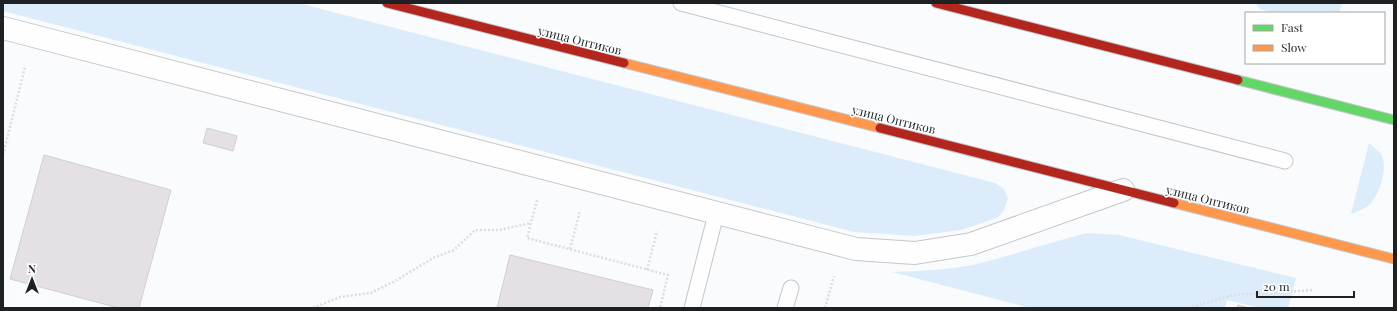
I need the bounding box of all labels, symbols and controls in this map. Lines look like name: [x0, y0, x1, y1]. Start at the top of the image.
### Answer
legend: [1245, 12, 1385, 64]
text: Fast: [1281, 19, 1304, 35]
street label: улица Оптиков: [536, 22, 624, 58]
text: Slow: [1281, 39, 1307, 55]
street label: улица Оптиков: [850, 101, 938, 137]
street label: улица Оптиков: [1164, 181, 1252, 217]
north arrow: [12, 259, 52, 299]
text: N: [28, 261, 36, 276]
scale bar: [1257, 273, 1354, 299]
text: 20 m: [1263, 278, 1290, 294]

